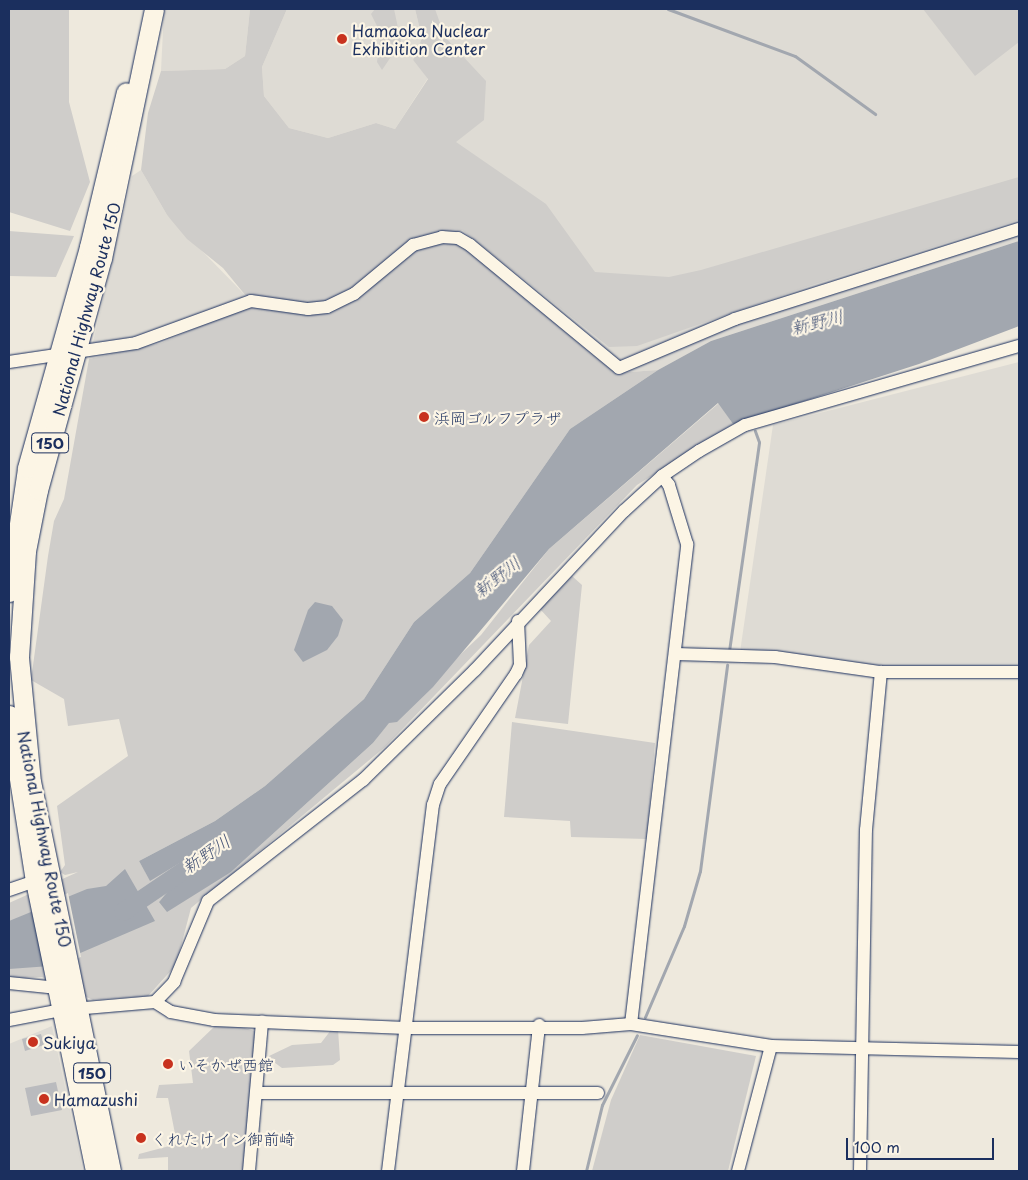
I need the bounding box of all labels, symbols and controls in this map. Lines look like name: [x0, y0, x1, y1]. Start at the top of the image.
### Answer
place label: Hamaoka Nuclear Exhibition Center: [352, 20, 491, 58]
marker: Hamaoka Nuclear Exhibition Center: [336, 33, 348, 45]
street label: National Highway Route 150: [48, 200, 124, 418]
water label: 新野川: [788, 305, 846, 339]
place label: 浜岡ゴルフプラザ: [434, 407, 562, 427]
marker: 浜岡ゴルフプラザ: [418, 411, 430, 423]
road number: 150: [30, 430, 70, 456]
water label: 新野川: [469, 552, 525, 602]
street label: National Highway Route 150: [14, 729, 76, 949]
water label: 新野川: [178, 830, 234, 878]
place label: Sukiya: [43, 1032, 95, 1052]
marker: Sukiya: [27, 1036, 39, 1048]
place label: いそかぜ西館: [178, 1054, 274, 1074]
marker: いそかぜ西館: [162, 1058, 174, 1070]
road number: 150: [72, 1060, 112, 1086]
place label: Hamazushi: [54, 1089, 138, 1109]
marker: Hamazushi: [38, 1093, 50, 1105]
place label: くれたけイン御前崎: [151, 1128, 295, 1148]
scale bar: [848, 1128, 996, 1160]
marker: くれたけイン御前崎: [135, 1132, 147, 1144]
text: 100 m: [854, 1135, 900, 1158]

